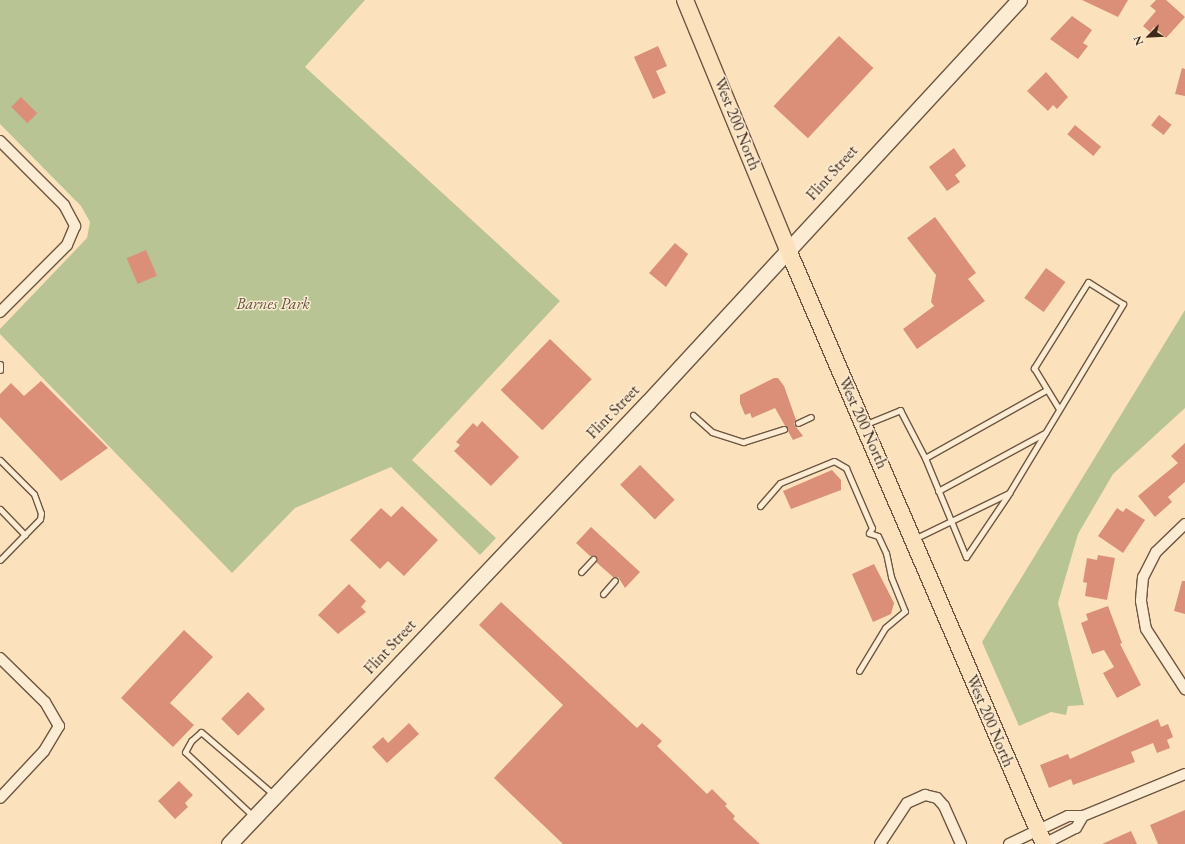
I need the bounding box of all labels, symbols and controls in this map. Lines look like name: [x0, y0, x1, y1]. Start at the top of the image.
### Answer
north arrow: [1129, 16, 1169, 56]
text: N: [1130, 34, 1146, 48]
street label: West 200 North: [710, 75, 764, 173]
street label: Flint Street: [802, 141, 862, 205]
park label: Barnes Park: [236, 294, 310, 314]
street label: West 200 North: [834, 374, 892, 472]
street label: Flint Street: [583, 381, 643, 443]
street label: Flint Street: [360, 616, 420, 678]
street label: West 200 North: [962, 672, 1018, 770]

